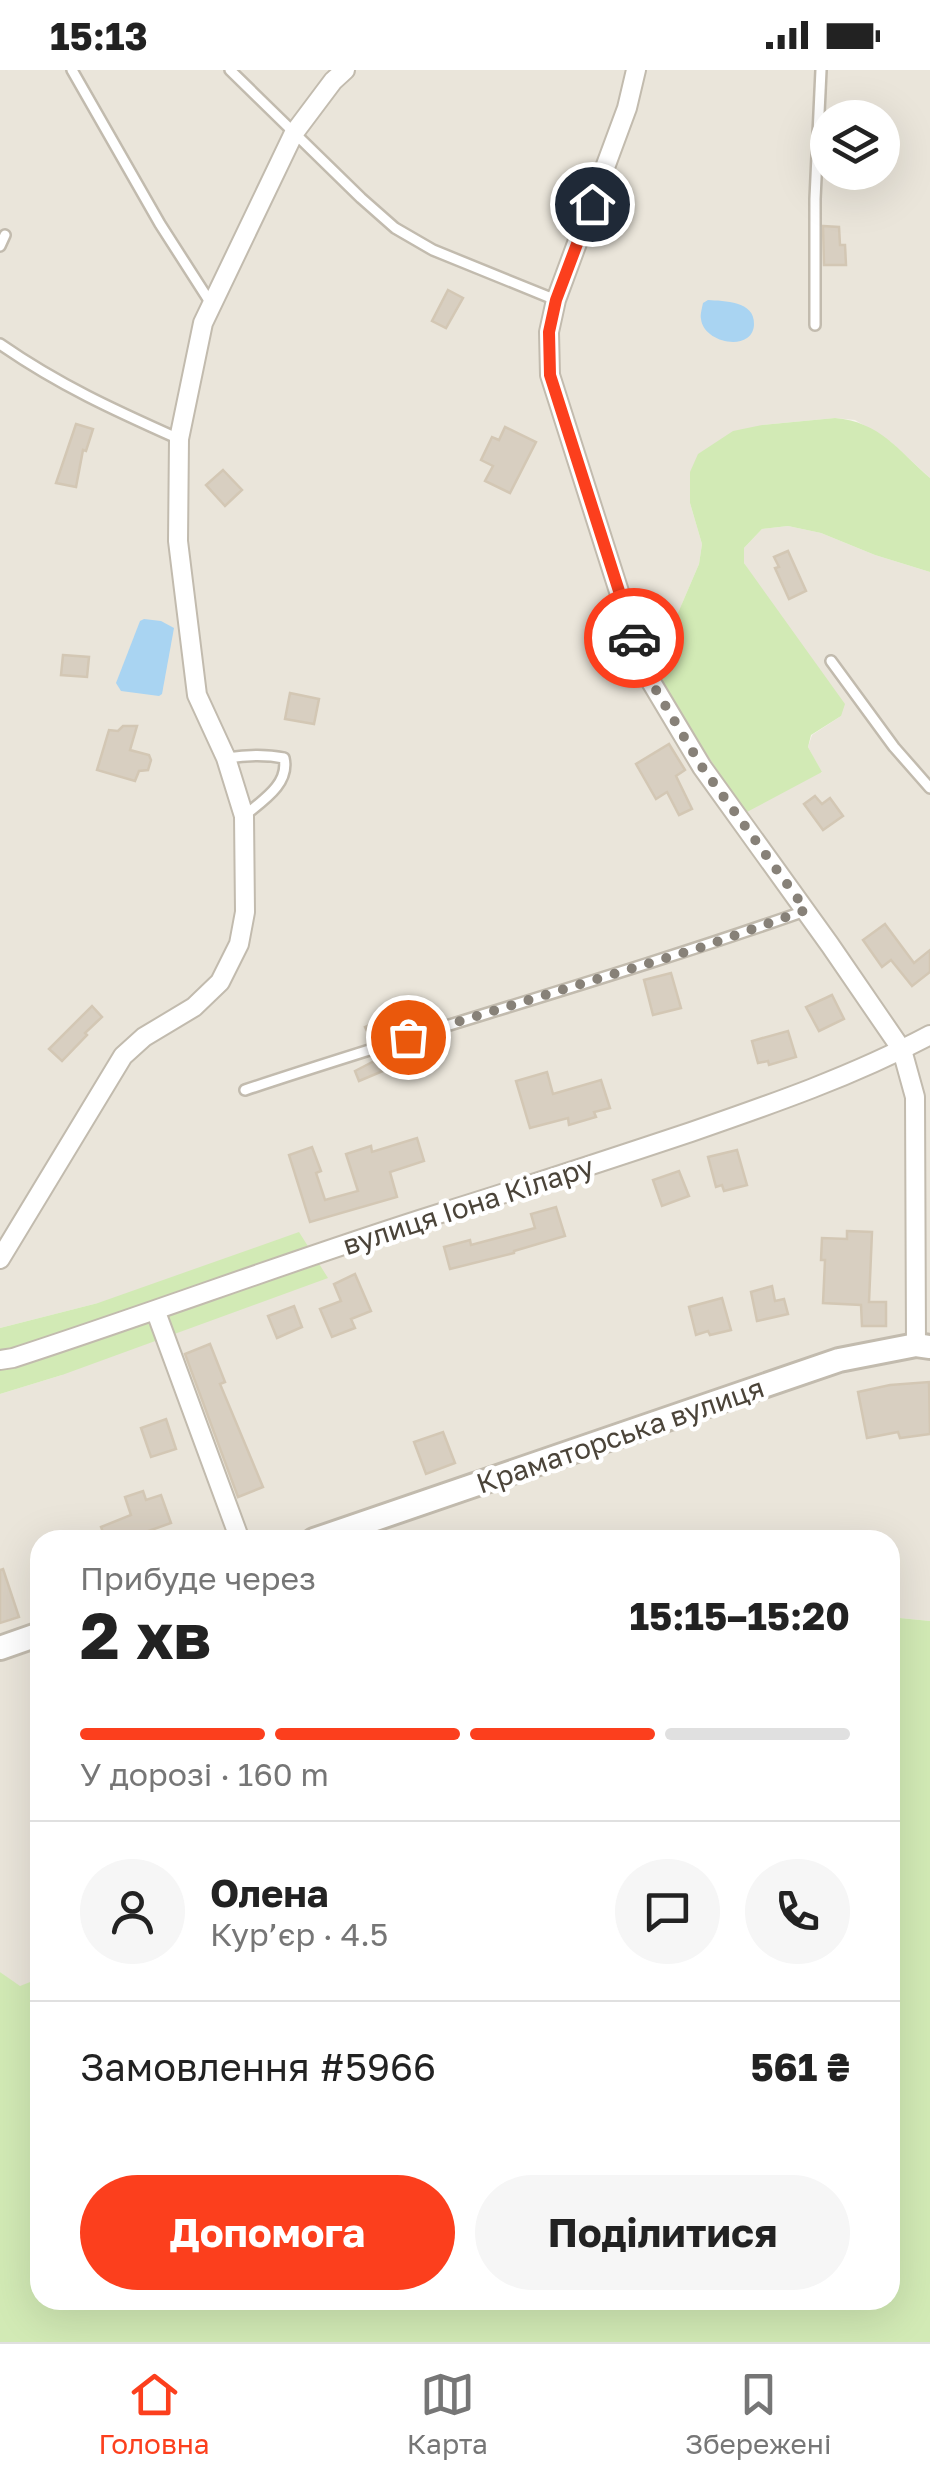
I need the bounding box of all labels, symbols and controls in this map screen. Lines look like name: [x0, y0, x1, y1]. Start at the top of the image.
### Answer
text: 15:13: [50, 13, 148, 58]
map controls: [810, 100, 900, 190]
button: layers: [810, 100, 900, 190]
pin: [550, 162, 635, 247]
icon: home: [565, 177, 620, 232]
courier: [584, 588, 684, 688]
icon: car: [607, 611, 662, 666]
pin: [366, 995, 451, 1080]
icon: bag: [381, 1010, 436, 1065]
street label: вулиця Іона Кілару: [339, 1149, 598, 1261]
street label: Краматорська вулиця: [472, 1370, 768, 1500]
text: Прибуде через: [80, 1559, 316, 1597]
text: 15:15–15:20: [629, 1593, 850, 1638]
text: 2 хв: [80, 1595, 211, 1673]
text: У дорозі · 160 m: [80, 1755, 329, 1793]
button: person: [80, 1859, 185, 1964]
button: chat: [615, 1859, 720, 1964]
button: phone: [745, 1859, 850, 1964]
text: Олена: [210, 1870, 329, 1915]
text: Кур’єр · 4.5: [210, 1915, 388, 1953]
text: Замовлення #5966: [80, 2044, 436, 2089]
text: 561 ₴: [750, 2044, 850, 2089]
button: Допомога: [80, 2175, 455, 2290]
button: Поділитися: [475, 2175, 850, 2290]
tab: Головна: [99, 2367, 210, 2460]
tab: Карта: [407, 2367, 488, 2460]
tab: Збережені: [685, 2367, 831, 2460]

